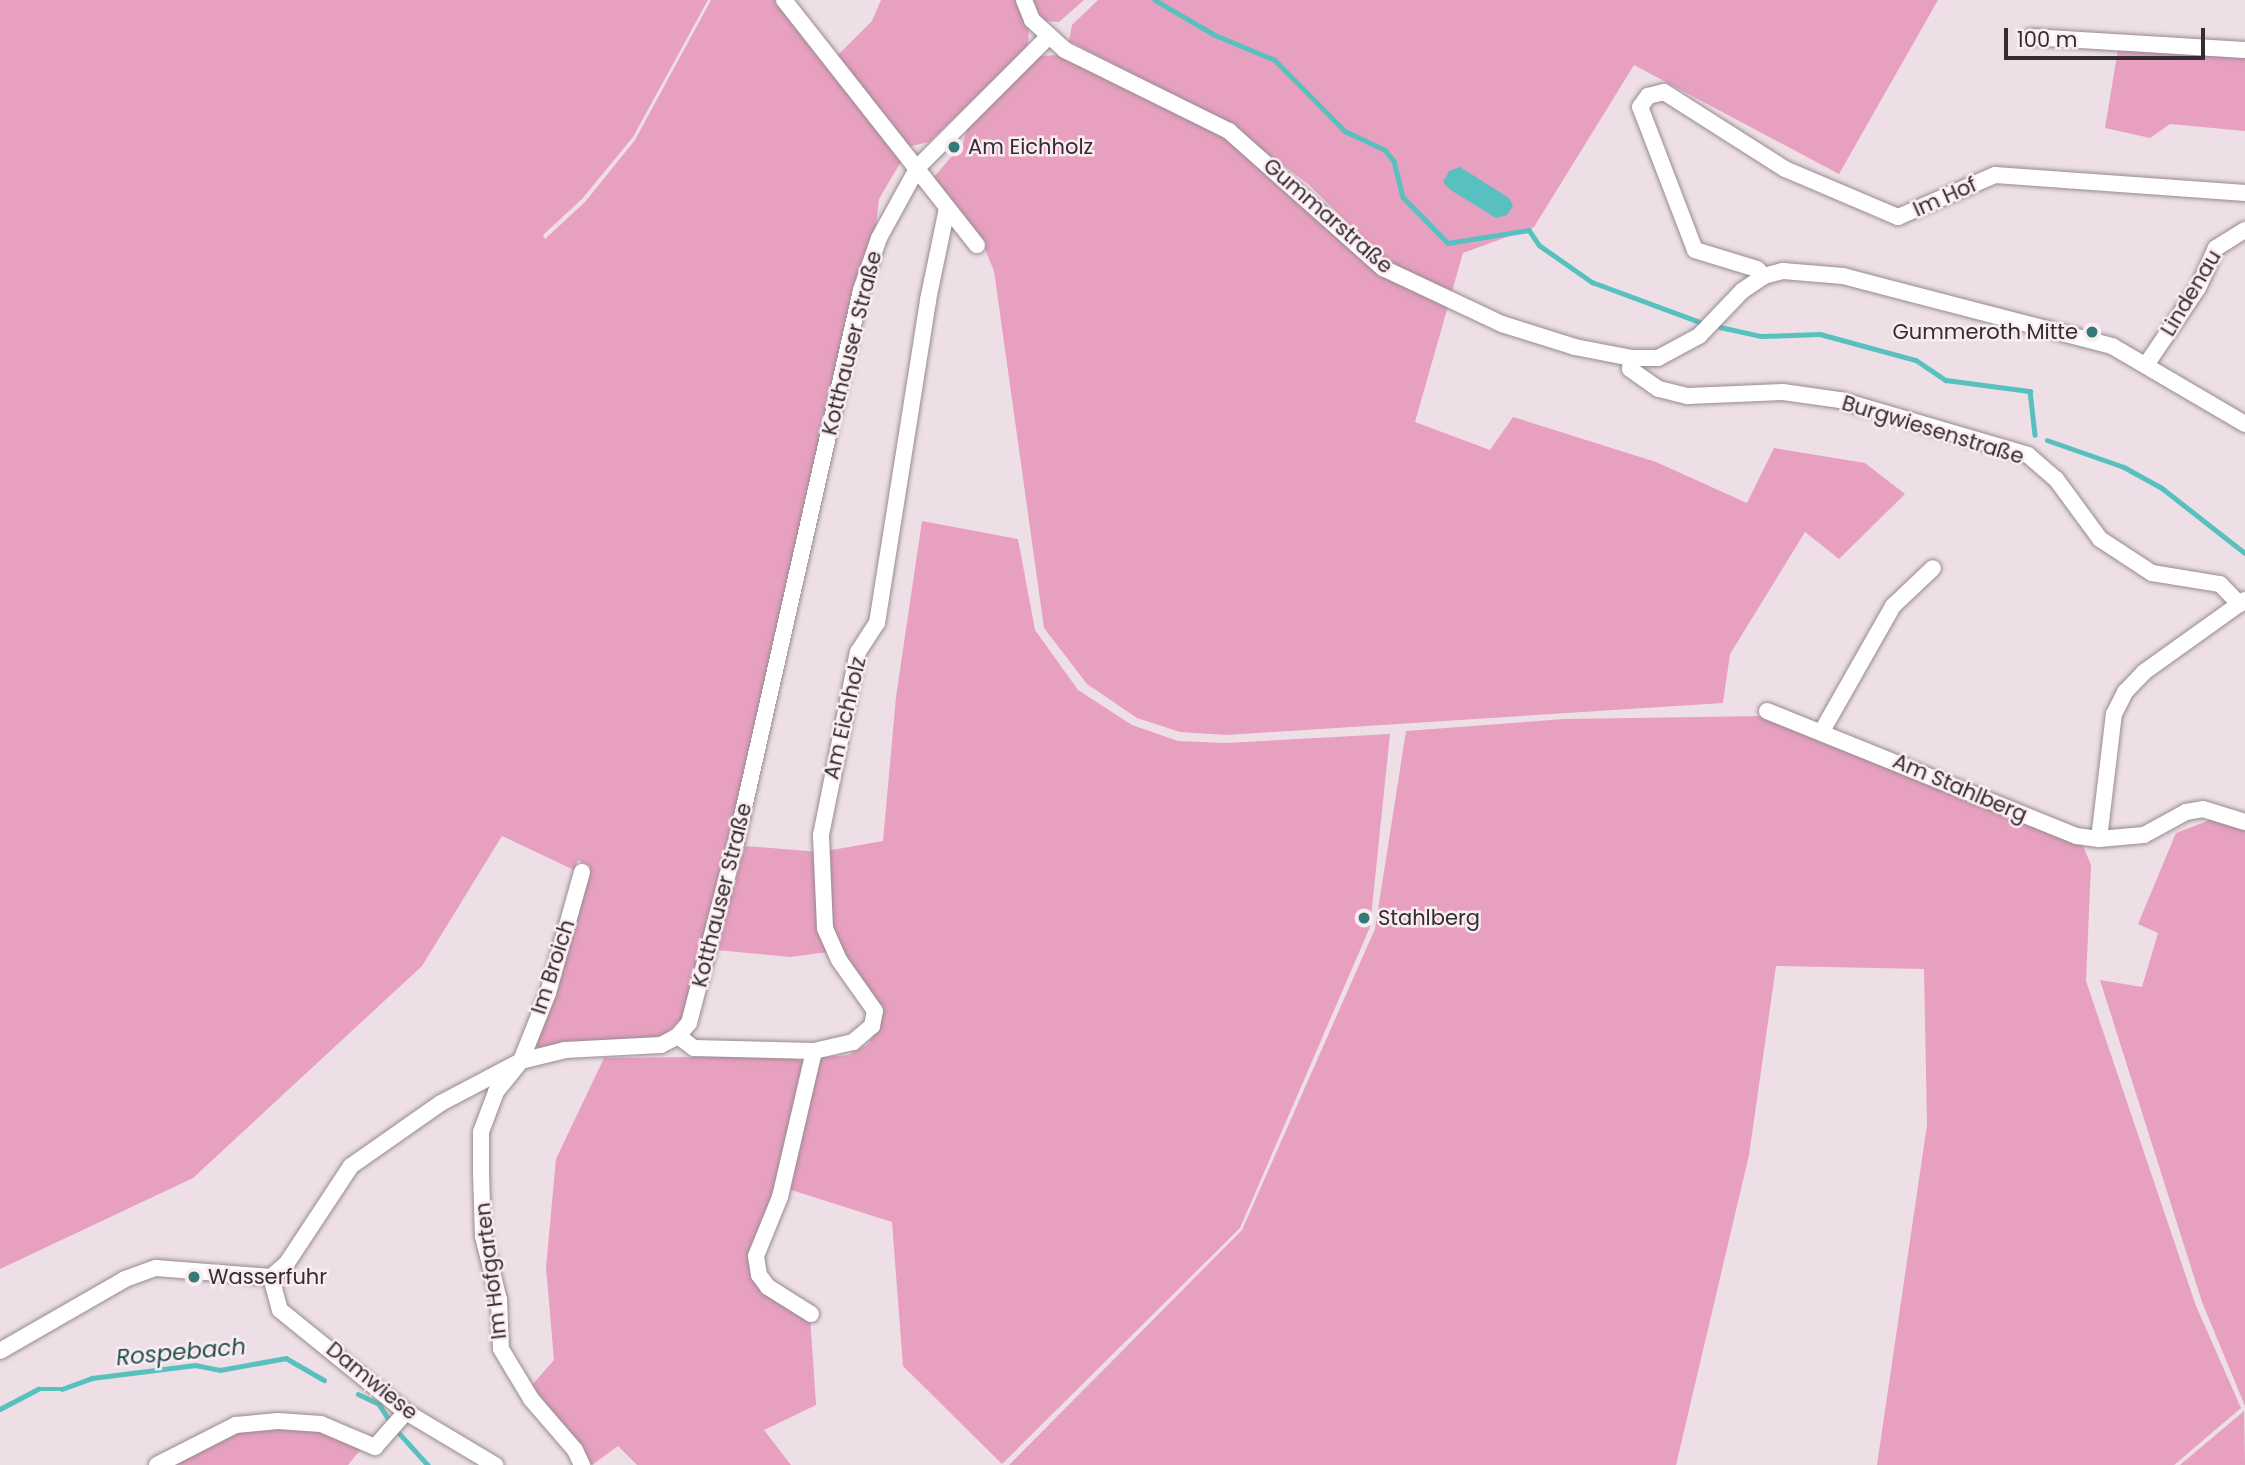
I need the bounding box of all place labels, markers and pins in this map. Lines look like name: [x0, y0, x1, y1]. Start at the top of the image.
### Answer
place label: Am Eichholz: [968, 134, 1093, 160]
marker: Am Eichholz: [946, 139, 962, 155]
place label: Gummeroth Mitte: [1892, 319, 2078, 345]
marker: Gummeroth Mitte: [2084, 324, 2100, 340]
place label: Stahlberg: [1378, 905, 1480, 931]
marker: Stahlberg: [1356, 910, 1372, 926]
place label: Wasserfuhr: [208, 1264, 327, 1290]
marker: Wasserfuhr: [186, 1269, 202, 1285]

